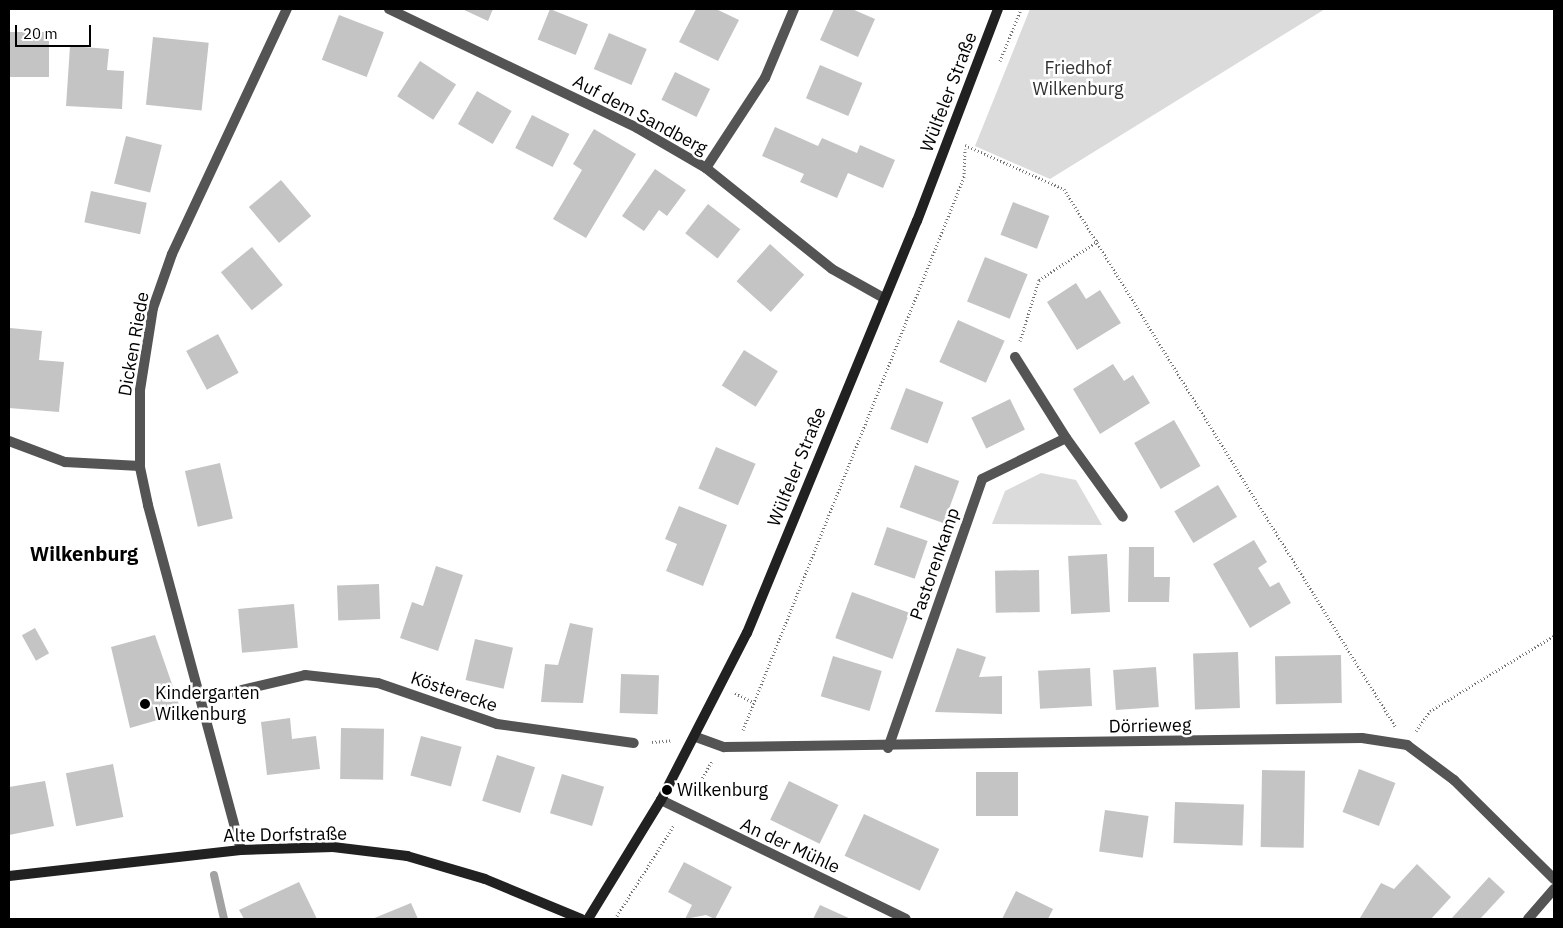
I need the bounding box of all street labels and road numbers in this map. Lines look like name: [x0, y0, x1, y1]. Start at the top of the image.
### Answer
street label: Wülfeler Straße: [916, 29, 982, 155]
street label: Auf dem Sandberg: [569, 71, 711, 159]
street label: Dicken Riede: [114, 290, 154, 398]
street label: Wülfeler Straße: [763, 404, 831, 530]
street label: Pastorenkamp: [906, 505, 964, 623]
street label: Kösterecke: [408, 667, 500, 717]
street label: Dörrieweg: [1108, 714, 1192, 738]
street label: An der Mühle: [737, 814, 843, 878]
street label: Alte Dorfstraße: [223, 823, 347, 847]

